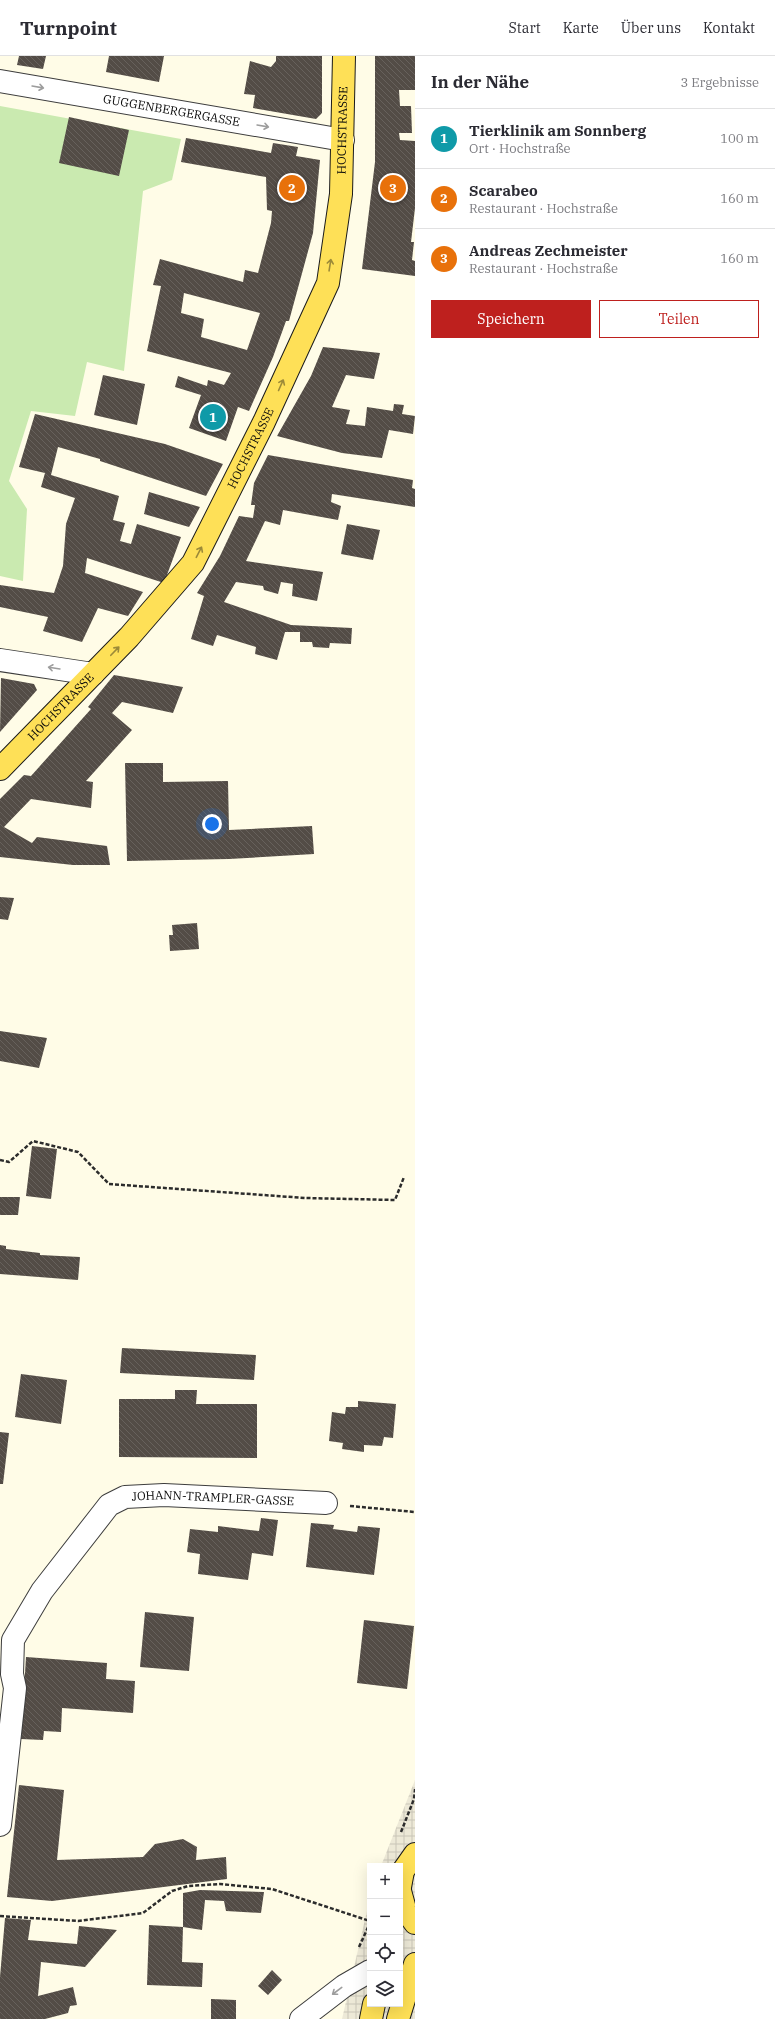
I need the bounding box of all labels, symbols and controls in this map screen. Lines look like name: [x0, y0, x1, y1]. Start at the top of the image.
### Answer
text: Turnpoint: [20, 16, 117, 40]
text: Start: [509, 19, 541, 37]
text: Karte: [563, 19, 599, 37]
text: Über uns: [621, 19, 681, 37]
text: Kontakt: [703, 19, 755, 37]
text: In der Nähe: [431, 71, 529, 93]
text: 3 Ergebnisse: [680, 74, 759, 91]
one-way arrow: [32, 83, 45, 91]
street label: HOCHSTRASSE: [333, 86, 350, 175]
street label: GUGGENBERGERGASSE: [102, 91, 241, 129]
text: Tierklinik am Sonnberg: [469, 121, 646, 140]
one-way arrow: [256, 122, 269, 130]
text: 1: [440, 130, 448, 147]
text: 100 m: [720, 130, 759, 147]
text: Ort · Hochstraße: [469, 140, 571, 157]
pin: 2: [279, 173, 305, 203]
pin: 3: [380, 173, 406, 203]
text: Scarabeo: [469, 181, 538, 200]
text: 2: [440, 190, 448, 207]
text: 160 m: [720, 190, 759, 207]
text: Restaurant · Hochstraße: [469, 200, 618, 217]
text: Andreas Zechmeister: [469, 241, 628, 260]
text: 3: [440, 250, 448, 267]
text: 160 m: [720, 250, 759, 267]
one-way arrow: [326, 259, 334, 272]
text: Restaurant · Hochstraße: [469, 260, 618, 277]
button: Speichern: [431, 300, 591, 338]
button: Teilen: [599, 300, 759, 338]
one-way arrow: [278, 379, 285, 391]
pin: 1: [200, 402, 226, 432]
street label: HOCHSTRASSE: [224, 405, 277, 491]
one-way arrow: [196, 546, 203, 558]
one-way arrow: [110, 646, 120, 656]
one-way arrow: [48, 664, 61, 672]
street label: HOCHSTRASSE: [24, 670, 97, 743]
your location: [202, 814, 222, 834]
street label: JOHANN-TRAMPLER-GASSE: [131, 1487, 295, 1508]
map controls: [367, 1863, 403, 2007]
button: +: [367, 1863, 403, 1899]
button: −: [367, 1899, 403, 1935]
button: locate: [367, 1935, 403, 1971]
button: layers: [367, 1971, 403, 2007]
one-way arrow: [331, 1987, 342, 1996]

